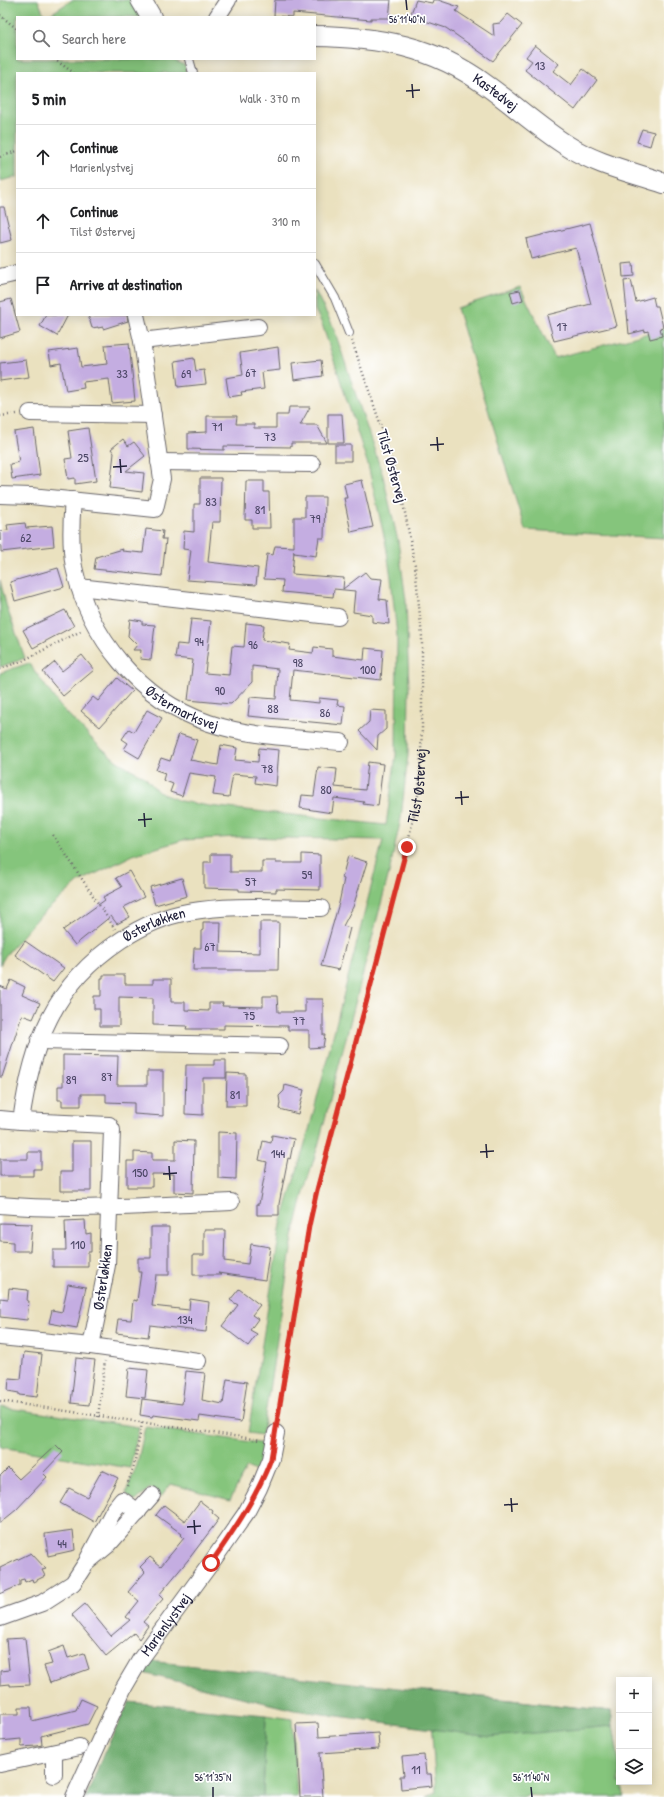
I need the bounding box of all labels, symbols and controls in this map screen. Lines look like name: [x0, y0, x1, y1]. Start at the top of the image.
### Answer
text: 56°11'40"N: [389, 13, 425, 26]
search box: [16, 16, 316, 60]
icon: search: [30, 27, 52, 49]
text: Search here: [62, 28, 126, 49]
house number: 13: [535, 56, 545, 74]
street label: Kastedvej: [469, 68, 523, 116]
text: 5 min: [32, 87, 66, 110]
text: Walk · 370 m: [240, 89, 300, 107]
text: Continue: [70, 137, 118, 158]
icon: ahead: [32, 146, 54, 168]
text: 60 m: [277, 148, 300, 166]
text: Marienlystvej: [70, 158, 134, 176]
text: Continue: [70, 201, 118, 222]
icon: ahead: [32, 210, 54, 232]
text: 310 m: [272, 212, 300, 230]
text: Tilst Østervej: [70, 222, 135, 240]
icon: arrive: [32, 274, 54, 296]
text: Arrive at destination: [70, 274, 182, 295]
house number: 17: [556, 317, 568, 335]
house number: 67: [245, 363, 257, 381]
house number: 33: [116, 364, 128, 382]
house number: 69: [181, 364, 191, 382]
house number: 71: [211, 417, 223, 435]
house number: 73: [264, 427, 276, 445]
street label: Tilst Østervej: [372, 427, 413, 505]
house number: 25: [77, 448, 89, 466]
house number: 83: [205, 492, 217, 510]
house number: 81: [255, 500, 265, 518]
house number: 79: [309, 509, 321, 527]
house number: 62: [20, 528, 32, 546]
house number: 94: [194, 632, 204, 650]
house number: 96: [248, 635, 258, 653]
house number: 98: [293, 653, 304, 671]
house number: 100: [360, 660, 376, 678]
street label: Østermarksvej: [141, 680, 221, 735]
house number: 90: [215, 681, 225, 699]
house number: 88: [267, 699, 279, 717]
house number: 86: [320, 703, 330, 721]
street label: Tilst Østervej: [401, 748, 431, 825]
house number: 78: [261, 759, 273, 777]
house number: 80: [320, 780, 332, 798]
route end: [398, 838, 416, 856]
house number: 59: [302, 865, 312, 883]
house number: 57: [245, 872, 257, 890]
street label: Østerløkken: [118, 902, 187, 947]
house number: 67: [204, 937, 216, 955]
house number: 75: [243, 1006, 255, 1024]
house number: 77: [293, 1011, 305, 1029]
house number: 87: [101, 1067, 113, 1085]
house number: 89: [66, 1070, 76, 1088]
house number: 81: [230, 1085, 240, 1103]
house number: 144: [271, 1144, 285, 1162]
house number: 150: [132, 1163, 148, 1181]
house number: 110: [70, 1235, 86, 1253]
street label: Østerløkken: [87, 1242, 118, 1311]
house number: 134: [177, 1310, 193, 1328]
house number: 44: [57, 1534, 67, 1552]
route start: [202, 1554, 220, 1572]
street label: Marienlystvej: [135, 1588, 196, 1660]
map controls: [616, 1677, 652, 1785]
button: +: [616, 1677, 652, 1713]
button: −: [616, 1713, 652, 1749]
button: layers: [616, 1749, 652, 1785]
house number: 11: [411, 1760, 421, 1778]
text: 56°11'35"N: [195, 1771, 231, 1784]
text: 56°11'40"N: [513, 1771, 549, 1784]

